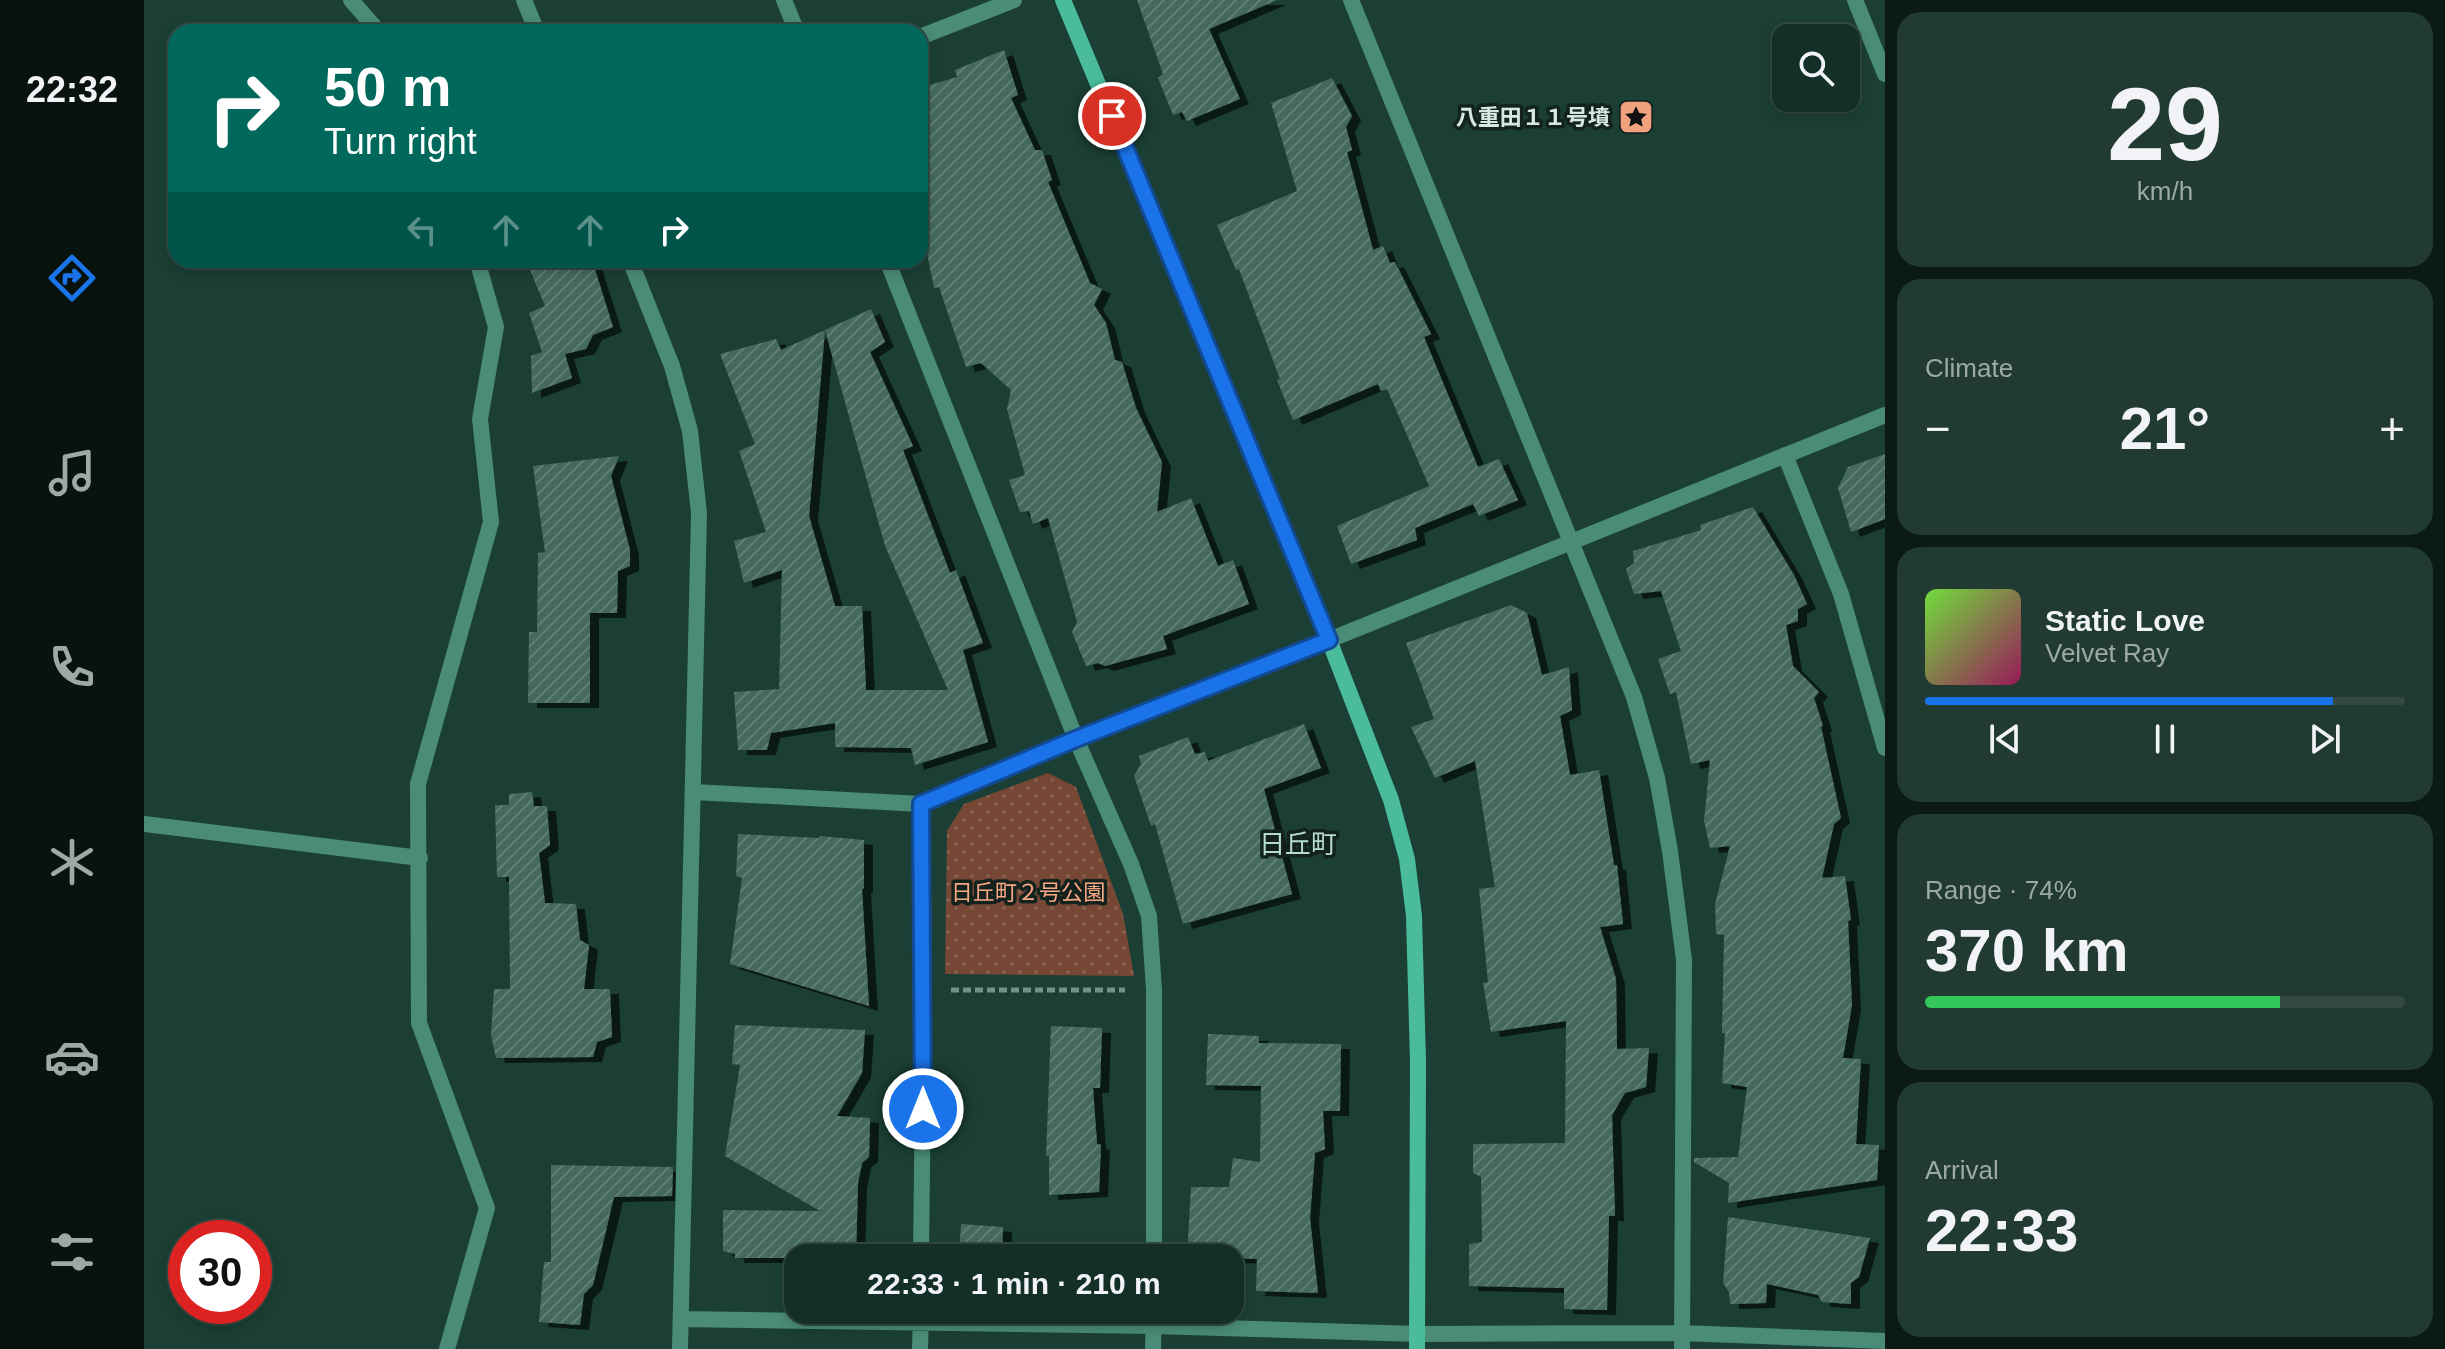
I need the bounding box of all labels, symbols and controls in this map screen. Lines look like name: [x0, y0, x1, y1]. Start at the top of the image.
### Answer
map controls: [1772, 24, 1860, 112]
button: search: [1772, 24, 1860, 112]
text: 50 m: [324, 55, 452, 118]
icon: right: [192, 56, 296, 160]
text: 29: [2107, 66, 2223, 182]
text: 22:32: [26, 69, 118, 110]
pin: [1078, 82, 1146, 150]
icon: arrive: [1090, 94, 1134, 138]
place icon: 八重田１１号墳: [1617, 98, 1655, 136]
place label: 八重田１１号墳: [1456, 105, 1610, 130]
text: Turn right: [324, 121, 477, 162]
text: km/h: [2137, 176, 2193, 206]
icon: left: [400, 208, 444, 252]
icon: ahead: [484, 208, 528, 252]
icon: ahead: [568, 208, 612, 252]
icon: right: [652, 208, 696, 252]
icon: directions: [44, 250, 100, 306]
text: Climate: [1925, 353, 2013, 383]
text: 21°: [2120, 395, 2210, 462]
text: −: [1925, 404, 1951, 453]
text: +: [2379, 404, 2405, 453]
icon: music: [44, 445, 100, 501]
text: Static Love: [2045, 604, 2205, 637]
text: Velvet Ray: [2045, 638, 2169, 668]
icon: phone: [44, 639, 100, 695]
icon: previous: [1983, 717, 2027, 761]
icon: pause: [2143, 717, 2187, 761]
icon: next: [2303, 717, 2347, 761]
district label: 日丘町: [1259, 829, 1337, 859]
icon: climate: [44, 834, 100, 890]
text: Range · 74%: [1925, 875, 2077, 905]
park label: 日丘町２号公園: [951, 880, 1105, 905]
text: 370 km: [1925, 917, 2129, 984]
icon: car: [44, 1029, 100, 1085]
position arrow: [881, 1067, 965, 1151]
text: Arrival: [1925, 1155, 1999, 1185]
text: 22:33: [1925, 1197, 2078, 1264]
speed limit sign: 30: [168, 1220, 272, 1324]
icon: filters: [44, 1224, 100, 1280]
text: 22:33 · 1 min · 210 m: [867, 1267, 1161, 1300]

